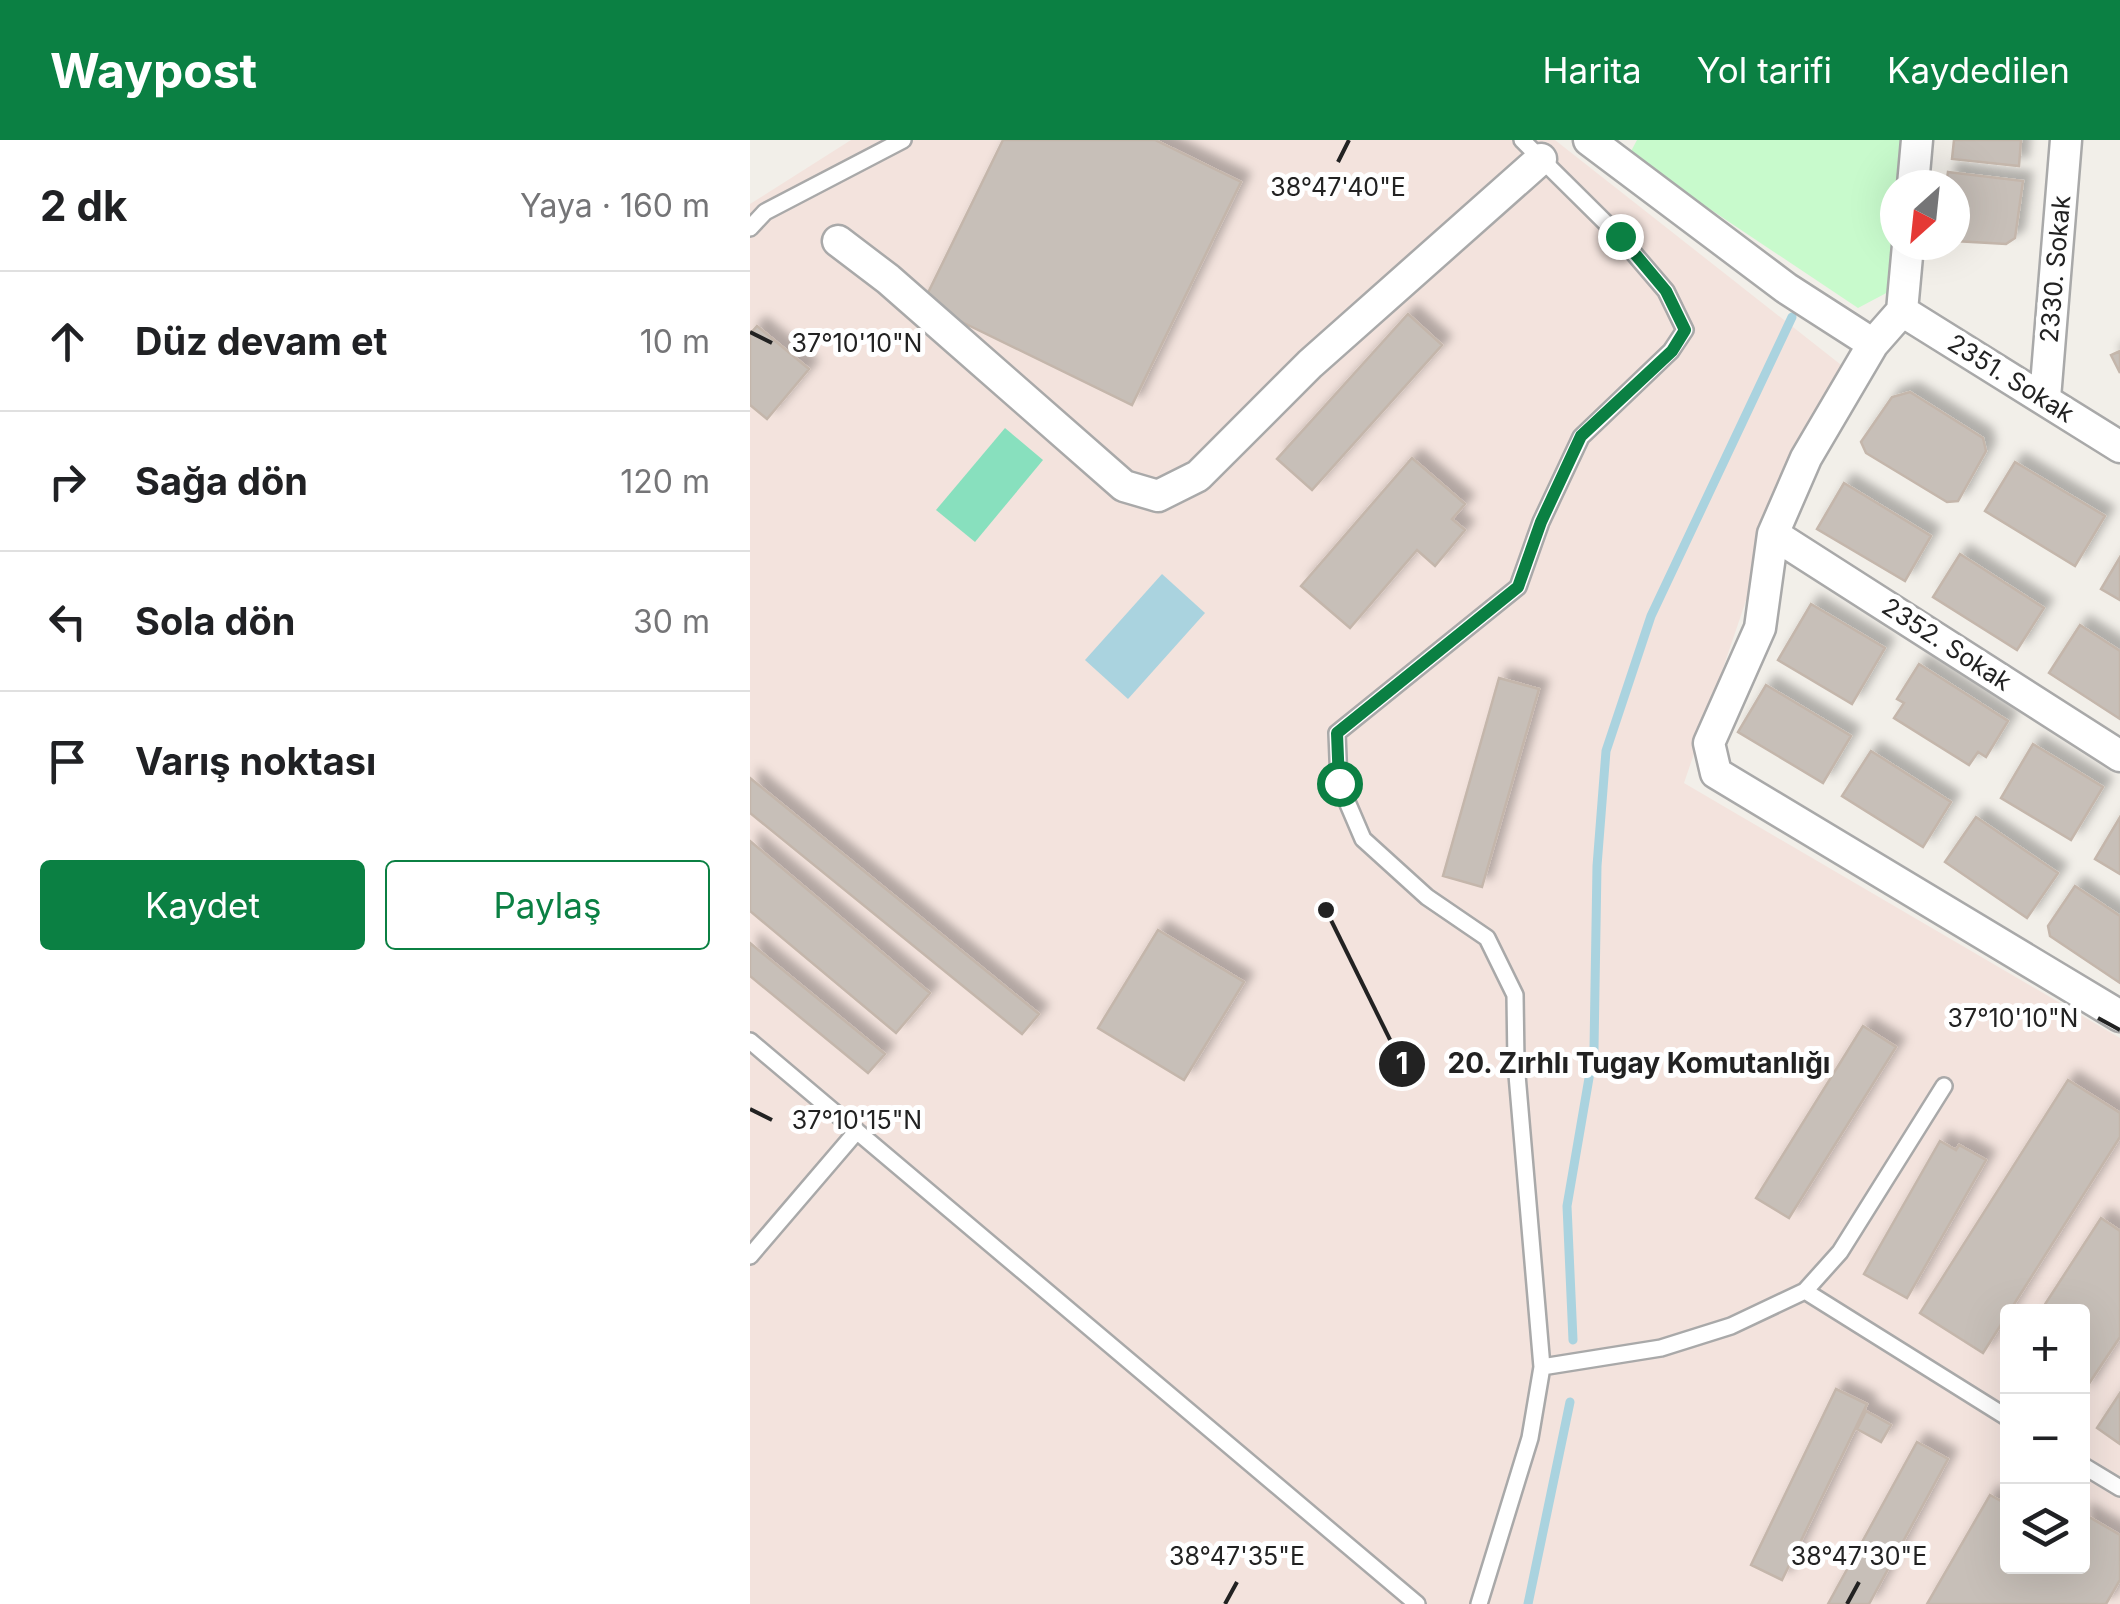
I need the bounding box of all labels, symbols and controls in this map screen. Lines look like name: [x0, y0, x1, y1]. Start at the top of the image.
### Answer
text: Waypost: [50, 41, 257, 100]
text: Harita: [1543, 49, 1642, 91]
text: Yol tarifi: [1697, 49, 1832, 91]
text: Kaydedilen: [1887, 49, 2070, 91]
north arrow: [1880, 170, 1970, 260]
text: 38°47'40"E: [1270, 172, 1406, 202]
text: 2 dk: [40, 180, 127, 231]
text: Yaya · 160 m: [520, 186, 710, 225]
street label: 2330. Sokak: [2034, 194, 2076, 344]
route end: [1598, 214, 1644, 260]
icon: ahead: [40, 314, 95, 369]
text: Düz devam et: [135, 318, 387, 364]
text: 10 m: [640, 322, 710, 361]
street label: 2351. Sokak: [1942, 327, 2080, 429]
text: 37°10'10"N: [792, 328, 922, 358]
icon: right: [40, 454, 95, 509]
text: Sağa dön: [135, 458, 308, 504]
text: 120 m: [620, 462, 710, 501]
street label: 2352. Sokak: [1877, 591, 2017, 697]
icon: left: [40, 594, 95, 649]
text: Sola dön: [135, 598, 295, 644]
text: 30 m: [633, 602, 710, 641]
icon: arrive: [40, 734, 95, 789]
text: Varış noktası: [135, 738, 376, 784]
route start: [1317, 761, 1363, 807]
button: Kaydet: [40, 860, 365, 950]
button: Paylaş: [385, 860, 710, 950]
text: 37°10'10"N: [1948, 1003, 2078, 1033]
callout: 20. Zırhlı Tugay Komutanlığı: [1377, 1035, 1851, 1093]
text: 1: [1396, 1045, 1408, 1081]
text: 20. Zırhlı Tugay Komutanlığı: [1448, 1046, 1830, 1080]
text: 37°10'15"N: [792, 1105, 922, 1135]
map controls: [2000, 1304, 2090, 1574]
button: +: [2000, 1304, 2090, 1394]
button: −: [2000, 1394, 2090, 1484]
button: layers: [2000, 1484, 2090, 1574]
text: 38°47'35"E: [1169, 1541, 1305, 1571]
text: 38°47'30"E: [1791, 1541, 1927, 1571]

